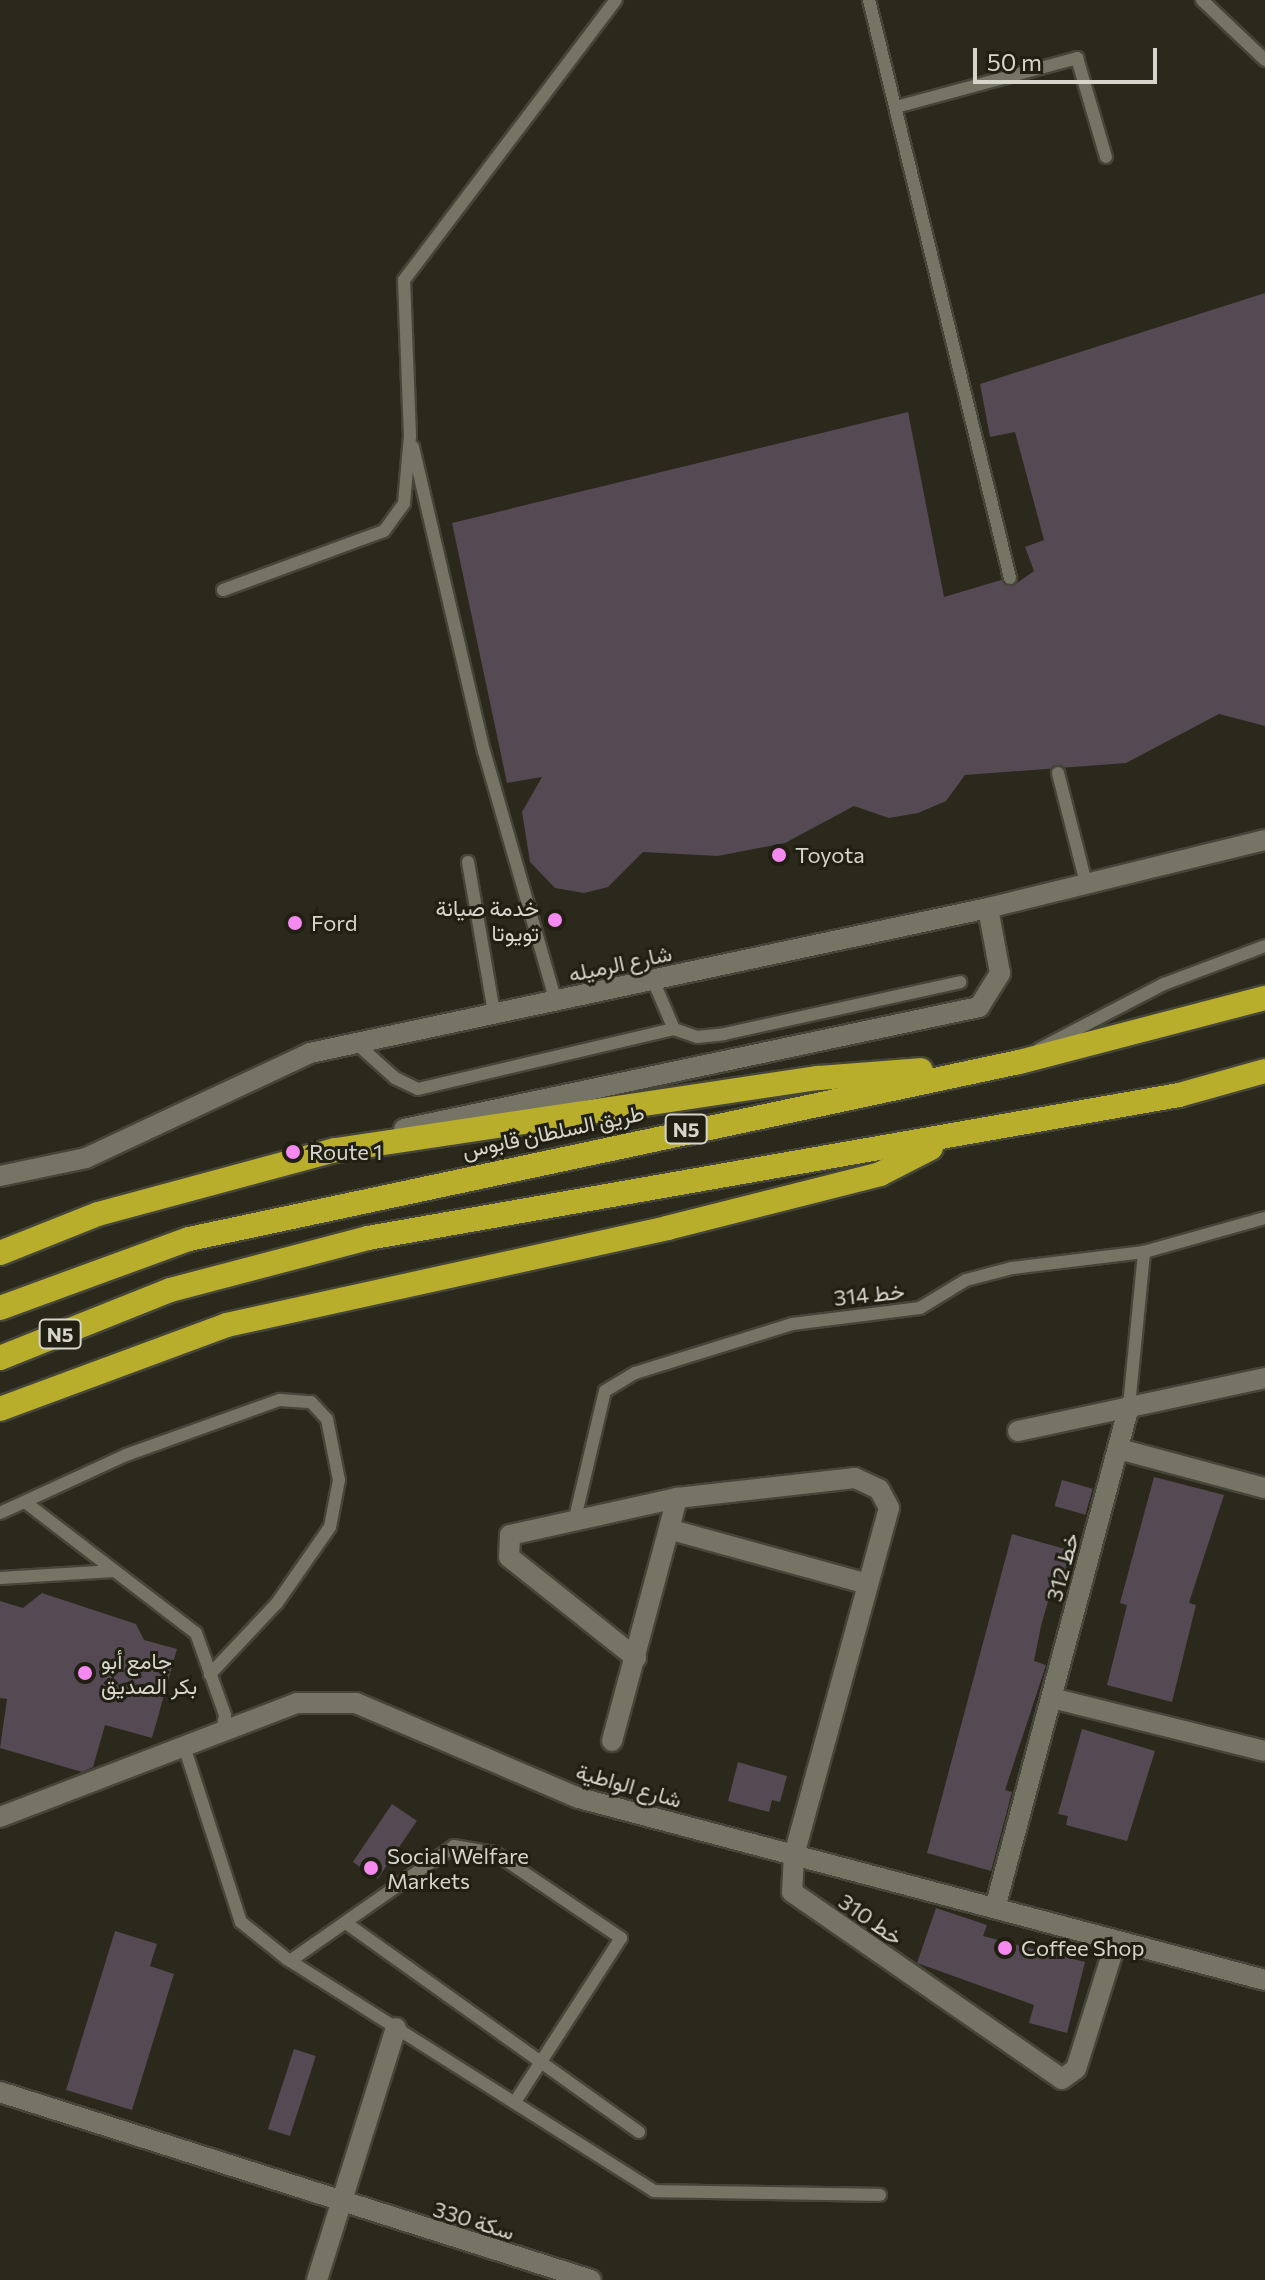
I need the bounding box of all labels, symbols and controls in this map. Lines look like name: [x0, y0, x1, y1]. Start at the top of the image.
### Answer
scale bar: [977, 32, 1161, 82]
text: 50 m: [987, 47, 1042, 76]
place label: Toyota: [795, 842, 865, 868]
marker: Toyota: [770, 846, 788, 864]
place label: خدمة صيانة تويوتا: [435, 894, 539, 946]
place label: Ford: [311, 910, 357, 936]
marker: خدمة صيانة تويوتا: [546, 911, 564, 929]
marker: Ford: [286, 914, 304, 932]
street label: شارع الرميله: [566, 939, 674, 987]
street label: طريق السلطان قابوس: [459, 1099, 647, 1163]
road number: N5: [664, 1113, 708, 1145]
place label: Route 1: [309, 1139, 383, 1165]
marker: Route 1: [284, 1143, 302, 1161]
street label: خط 314: [832, 1277, 906, 1311]
road number: N5: [38, 1318, 82, 1350]
street label: خط 312: [1040, 1530, 1084, 1604]
place label: جامع أبو بكر الصديق: [101, 1647, 197, 1698]
marker: جامع أبو بكر الصديق: [76, 1664, 94, 1682]
street label: شارع الواطية: [573, 1757, 685, 1813]
place label: Social Welfare Markets: [387, 1842, 529, 1894]
marker: Social Welfare Markets: [362, 1859, 380, 1877]
street label: خط 310: [834, 1888, 908, 1950]
place label: Coffee Shop: [1021, 1935, 1144, 1961]
marker: Coffee Shop: [996, 1939, 1014, 1957]
street label: سكة 330: [430, 2195, 518, 2245]

